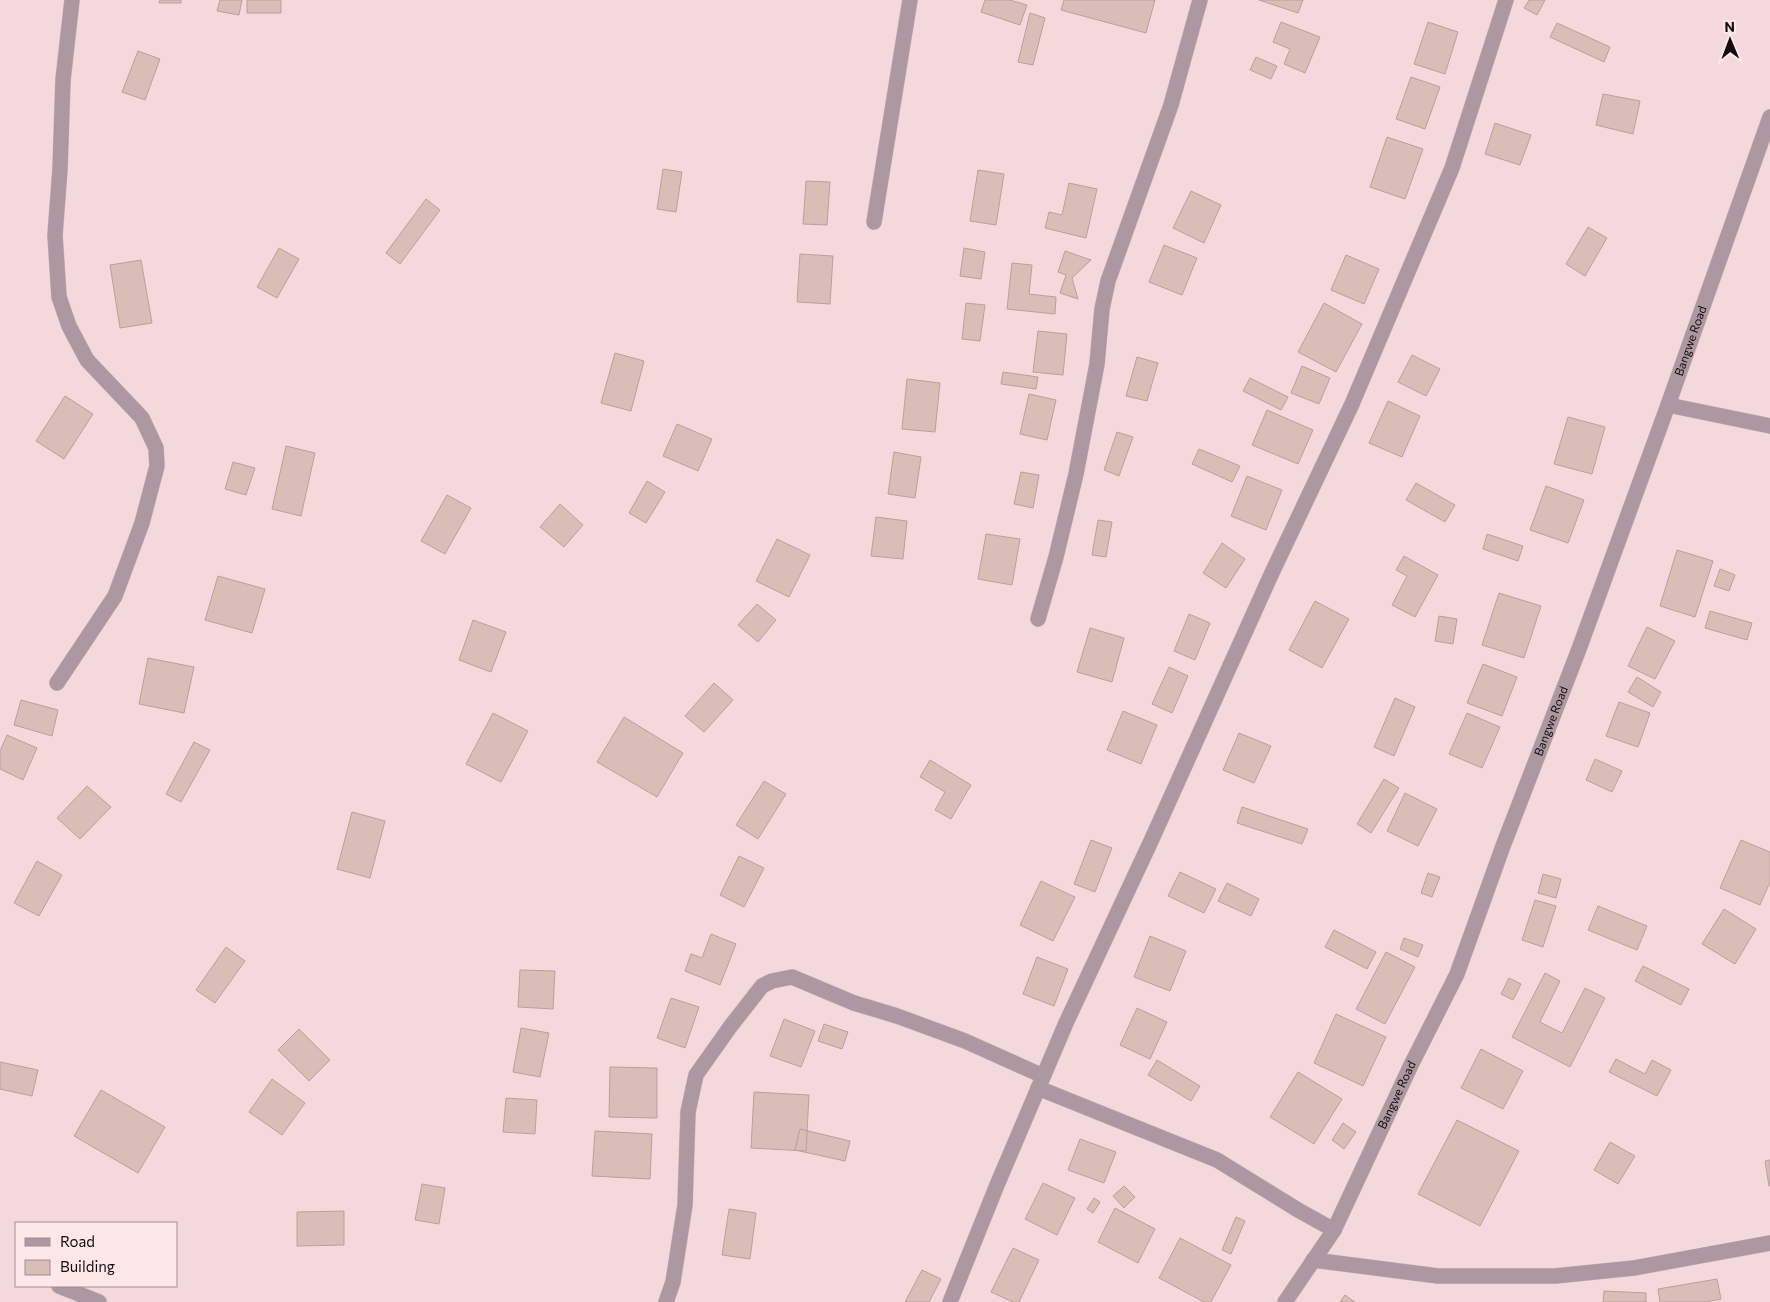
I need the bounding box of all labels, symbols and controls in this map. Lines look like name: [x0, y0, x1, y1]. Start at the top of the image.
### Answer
north arrow: [1705, 15, 1755, 65]
text: N: [1724, 18, 1735, 35]
street label: Bangwe Road: [1671, 304, 1709, 378]
street label: Bangwe Road: [1530, 684, 1570, 758]
street label: Bangwe Road: [1374, 1058, 1418, 1131]
legend: [15, 1222, 178, 1287]
text: Road: [60, 1232, 95, 1250]
text: Building: [60, 1257, 115, 1275]

